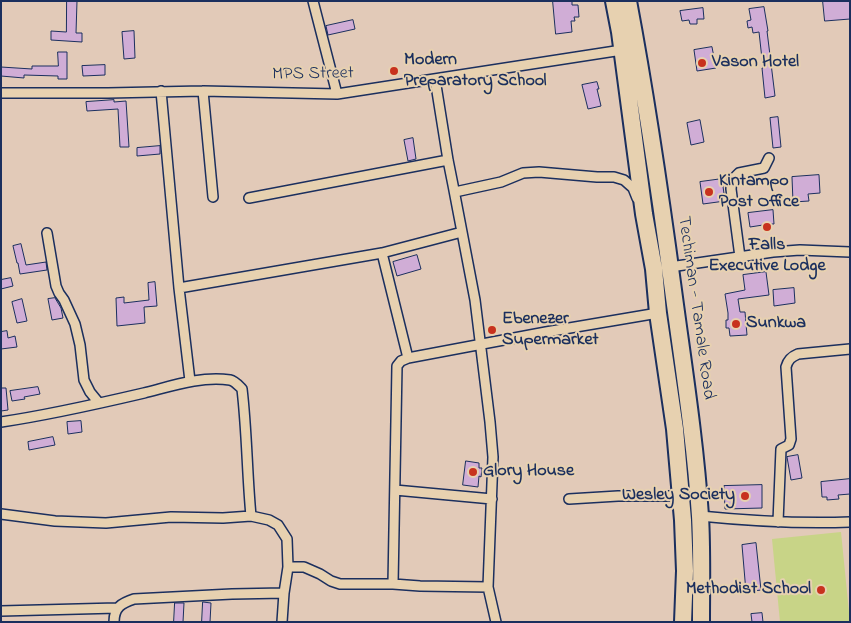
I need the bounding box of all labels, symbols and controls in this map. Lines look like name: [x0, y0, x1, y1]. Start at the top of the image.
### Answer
place label: Modern Preparatory School: [404, 50, 547, 92]
place label: Vason Hotel: [712, 52, 799, 74]
marker: Vason Hotel: [696, 57, 708, 69]
street label: MPS Street: [272, 63, 354, 87]
marker: Modern Preparatory School: [388, 65, 400, 77]
place label: Kintampo Post Office: [719, 171, 799, 213]
marker: Kintampo Post Office: [703, 186, 715, 198]
street label: Techiman - Tamale Road: [671, 215, 719, 401]
marker: Falls Executive Lodge: [761, 221, 773, 233]
place label: Falls Executive Lodge: [709, 235, 825, 278]
place label: Ebenezer Supermarket: [502, 309, 598, 352]
place label: Sunkwa: [746, 313, 806, 335]
marker: Sunkwa: [730, 318, 742, 330]
marker: Ebenezer Supermarket: [486, 324, 498, 336]
place label: Glory House: [483, 461, 574, 483]
marker: Glory House: [467, 466, 479, 478]
place label: Wesley Society: [622, 485, 735, 507]
marker: Wesley Society: [739, 490, 751, 502]
place label: Methodist School: [686, 579, 811, 601]
marker: Methodist School: [815, 584, 827, 596]

